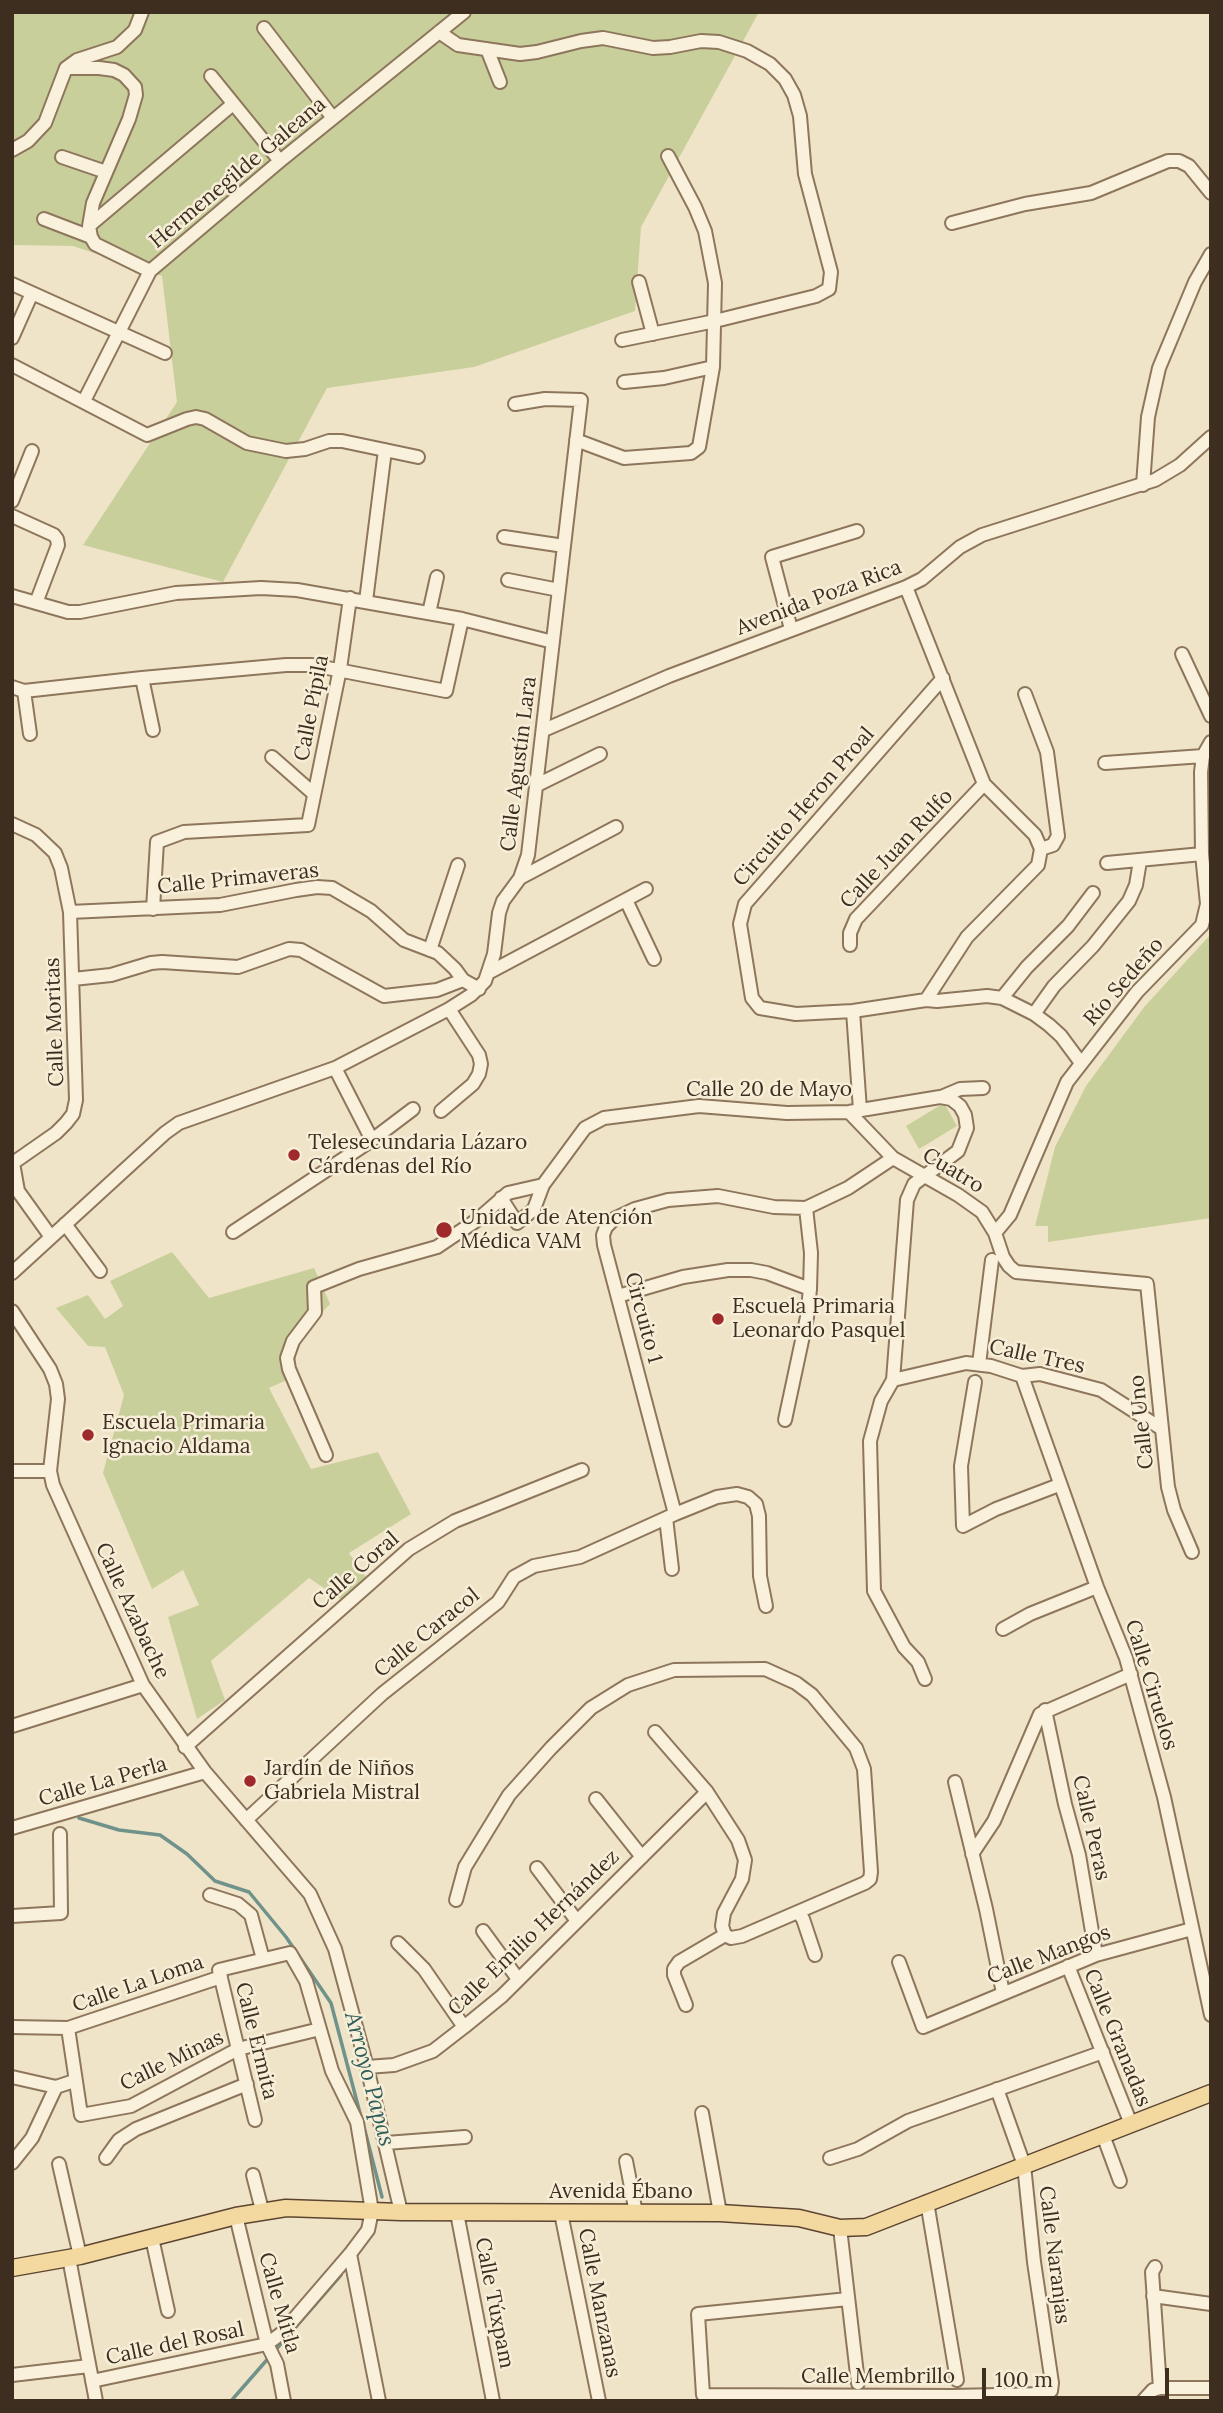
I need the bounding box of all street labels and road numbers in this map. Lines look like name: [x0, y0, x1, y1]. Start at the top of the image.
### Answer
street label: Hermenegilde Galeana: [145, 92, 331, 254]
street label: Avenida Poza Rica: [733, 555, 905, 641]
street label: Calle Pípila: [289, 653, 335, 763]
street label: Calle Agustín Lara: [496, 675, 542, 853]
street label: Circuito Heron Proal: [728, 722, 880, 892]
street label: Calle Juan Rulfo: [835, 784, 959, 914]
street label: Calle Primaveras: [156, 858, 320, 900]
street label: Río Sedeño: [1079, 933, 1169, 1031]
street label: Calle Moritas: [40, 957, 70, 1087]
street label: Calle 20 de Mayo: [686, 1077, 852, 1103]
street label: Cuatro: [918, 1143, 988, 1199]
street label: Circuito 1: [619, 1270, 667, 1366]
street label: Calle Tres: [987, 1335, 1087, 1379]
street label: Calle Uno: [1125, 1374, 1159, 1470]
street label: Calle Coral: [308, 1527, 404, 1615]
street label: Calle Azabache: [89, 1539, 175, 1683]
street label: Calle Caracol: [369, 1583, 485, 1683]
street label: Calle Ciruelos: [1119, 1617, 1183, 1753]
street label: Calle La Perla: [36, 1752, 170, 1812]
street label: Calle Peras: [1067, 1773, 1115, 1883]
street label: Calle Emilio Hernández: [443, 1845, 625, 2021]
street label: Calle Mangos: [984, 1920, 1114, 1990]
street label: Calle La Loma: [69, 1950, 207, 2018]
street label: Calle Granadas: [1078, 1965, 1156, 2111]
street label: Calle Ermita: [229, 1980, 283, 2102]
street label: Calle Minas: [116, 2025, 228, 2097]
street label: Avenida Ébano: [549, 2179, 693, 2205]
street label: Calle Naranjas: [1033, 2184, 1075, 2326]
street label: Calle Manzanas: [572, 2226, 626, 2380]
street label: Calle Túxpam: [469, 2235, 519, 2371]
street label: Calle Mitla: [253, 2250, 305, 2356]
street label: Calle del Rosal: [104, 2317, 246, 2371]
street label: Calle Membrillo: [801, 2364, 955, 2390]

